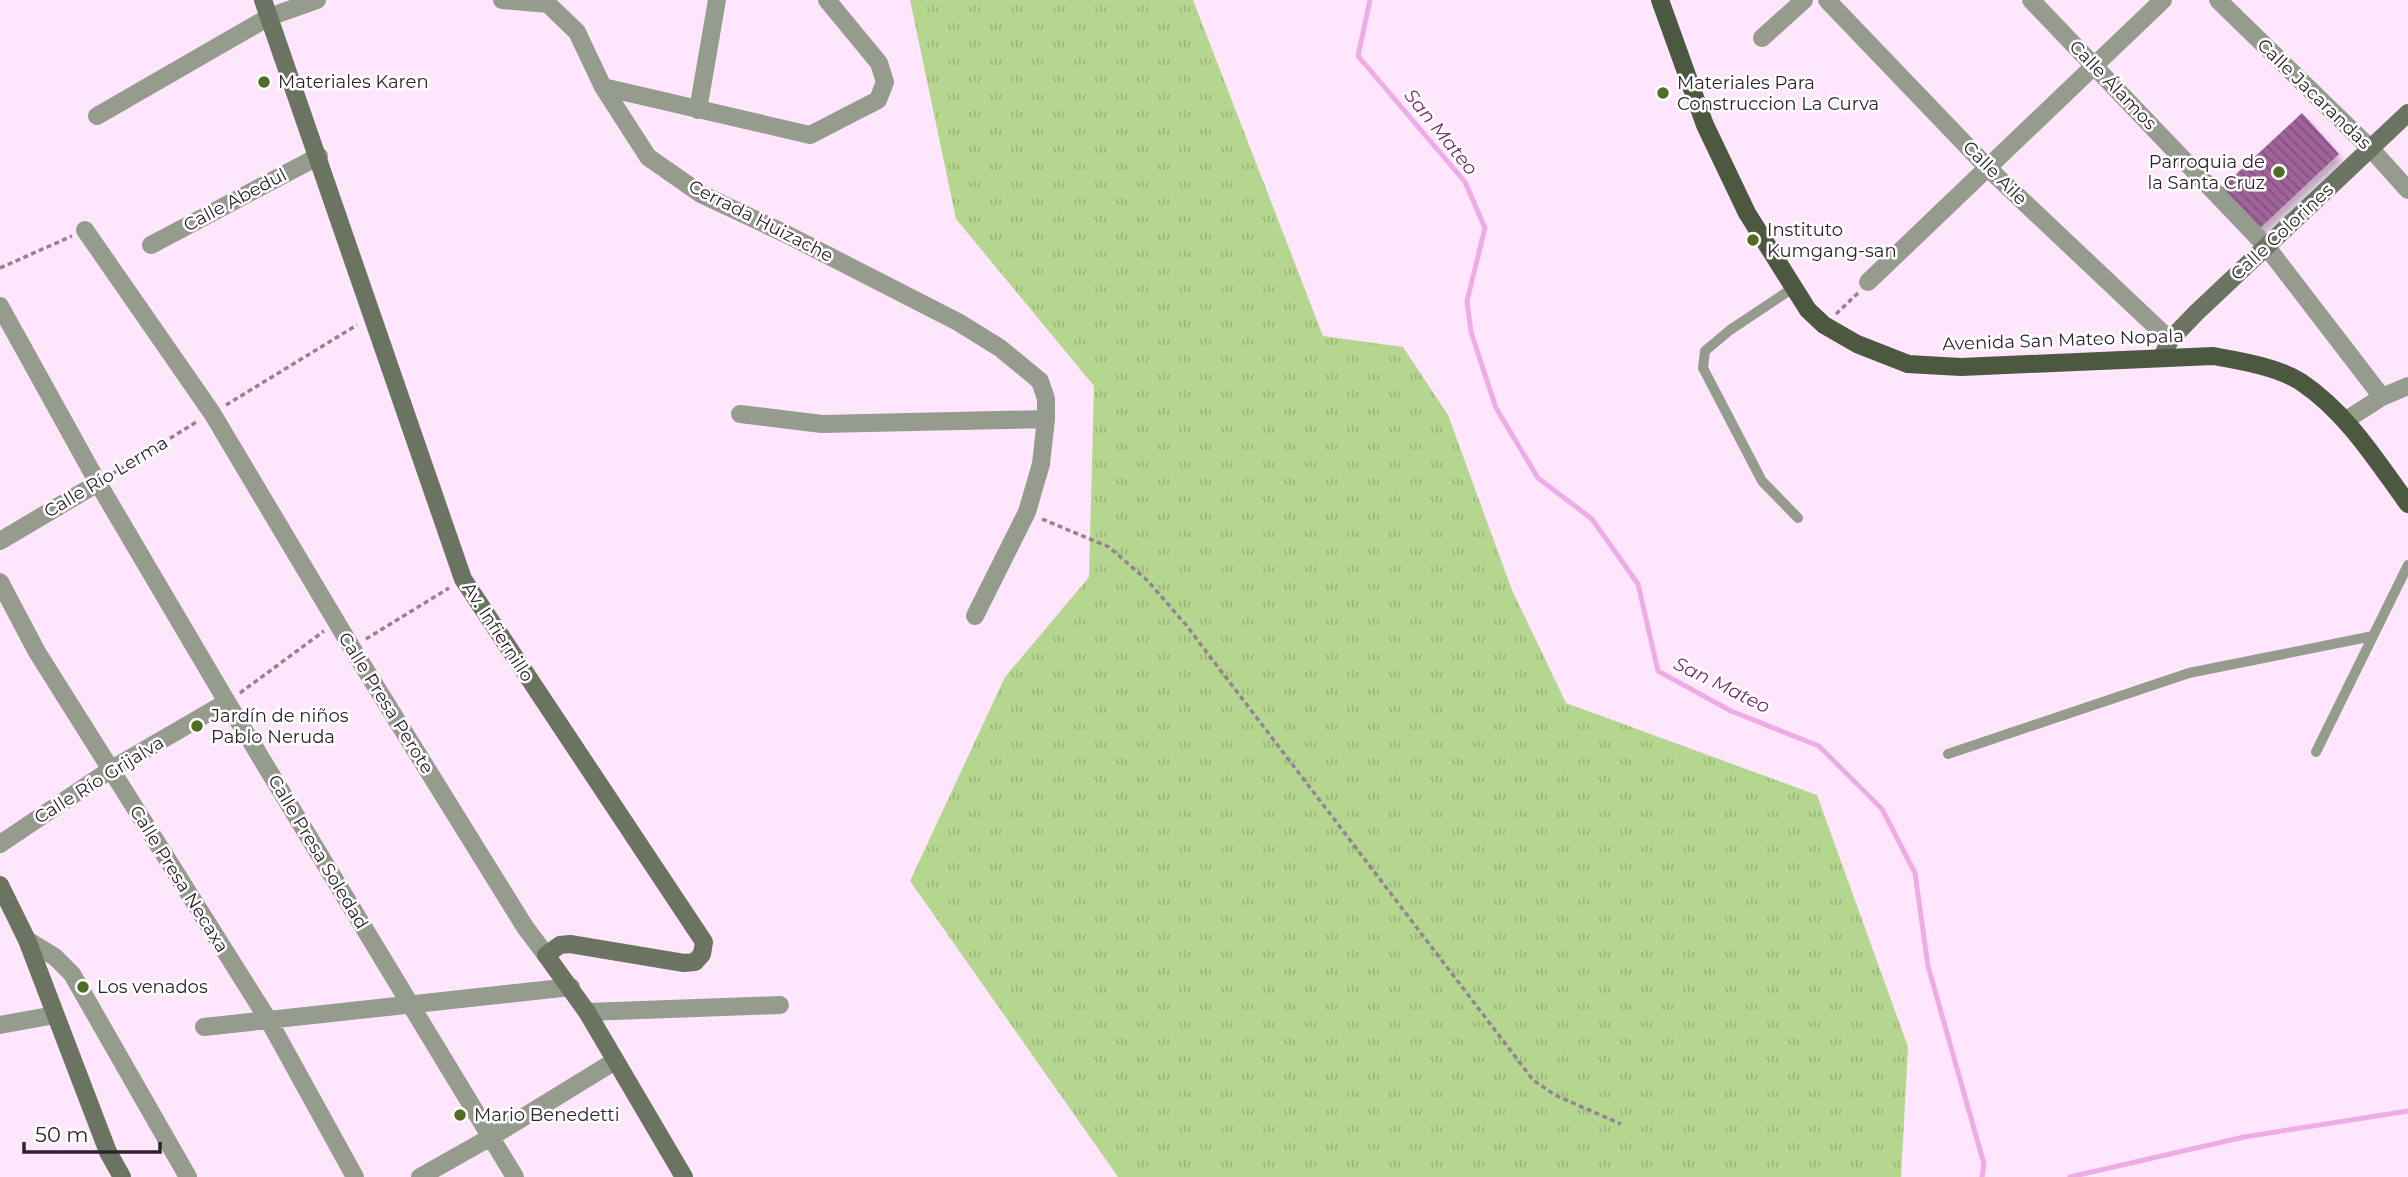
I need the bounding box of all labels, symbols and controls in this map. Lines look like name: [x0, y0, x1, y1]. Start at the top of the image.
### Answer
street label: Calle Jacarandas: [2252, 34, 2376, 154]
street label: Calle Álamos: [2065, 36, 2161, 135]
place label: Materiales Karen: [278, 71, 429, 93]
place label: Materiales Para Construccion La Curva: [1677, 72, 1879, 115]
marker: Materiales Karen: [256, 74, 272, 90]
water label: San Mateo: [1399, 84, 1483, 180]
marker: Materiales Para Construccion La Curva: [1655, 85, 1671, 101]
street label: Calle Aile: [1958, 136, 2032, 210]
place label: Parroquia de la Santa Cruz: [2147, 151, 2265, 194]
street label: Calle Abedul: [180, 164, 290, 236]
marker: Parroquia de la Santa Cruz: [2271, 164, 2287, 180]
street label: Cerrada Huizache: [685, 175, 837, 267]
street label: Calle Colorines: [2226, 179, 2338, 285]
place label: Instituto Kumgang-san: [1767, 219, 1897, 262]
marker: Instituto Kumgang-san: [1745, 232, 1761, 248]
street label: Avenida San Mateo Nopala: [1942, 325, 2184, 355]
street label: Calle Río Lerma: [40, 431, 172, 523]
street label: Av. Infiernillo: [458, 578, 538, 686]
street label: Calle Presa Perote: [334, 628, 438, 778]
water label: San Mateo: [1670, 652, 1774, 718]
place label: Jardín de niños Pablo Neruda: [210, 705, 349, 748]
marker: Jardín de niños Pablo Neruda: [189, 718, 205, 734]
street label: Calle Río Grijalva: [30, 731, 168, 829]
street label: Calle Presa Soledad: [263, 771, 373, 933]
street label: Calle Presa Necaxa: [125, 801, 233, 957]
place label: Los venados: [97, 976, 208, 998]
marker: Los venados: [75, 979, 91, 995]
place label: Mario Benedetti: [474, 1104, 620, 1126]
marker: Mario Benedetti: [452, 1107, 468, 1123]
scale bar: [24, 1110, 161, 1154]
text: 50 m: [35, 1122, 89, 1147]

